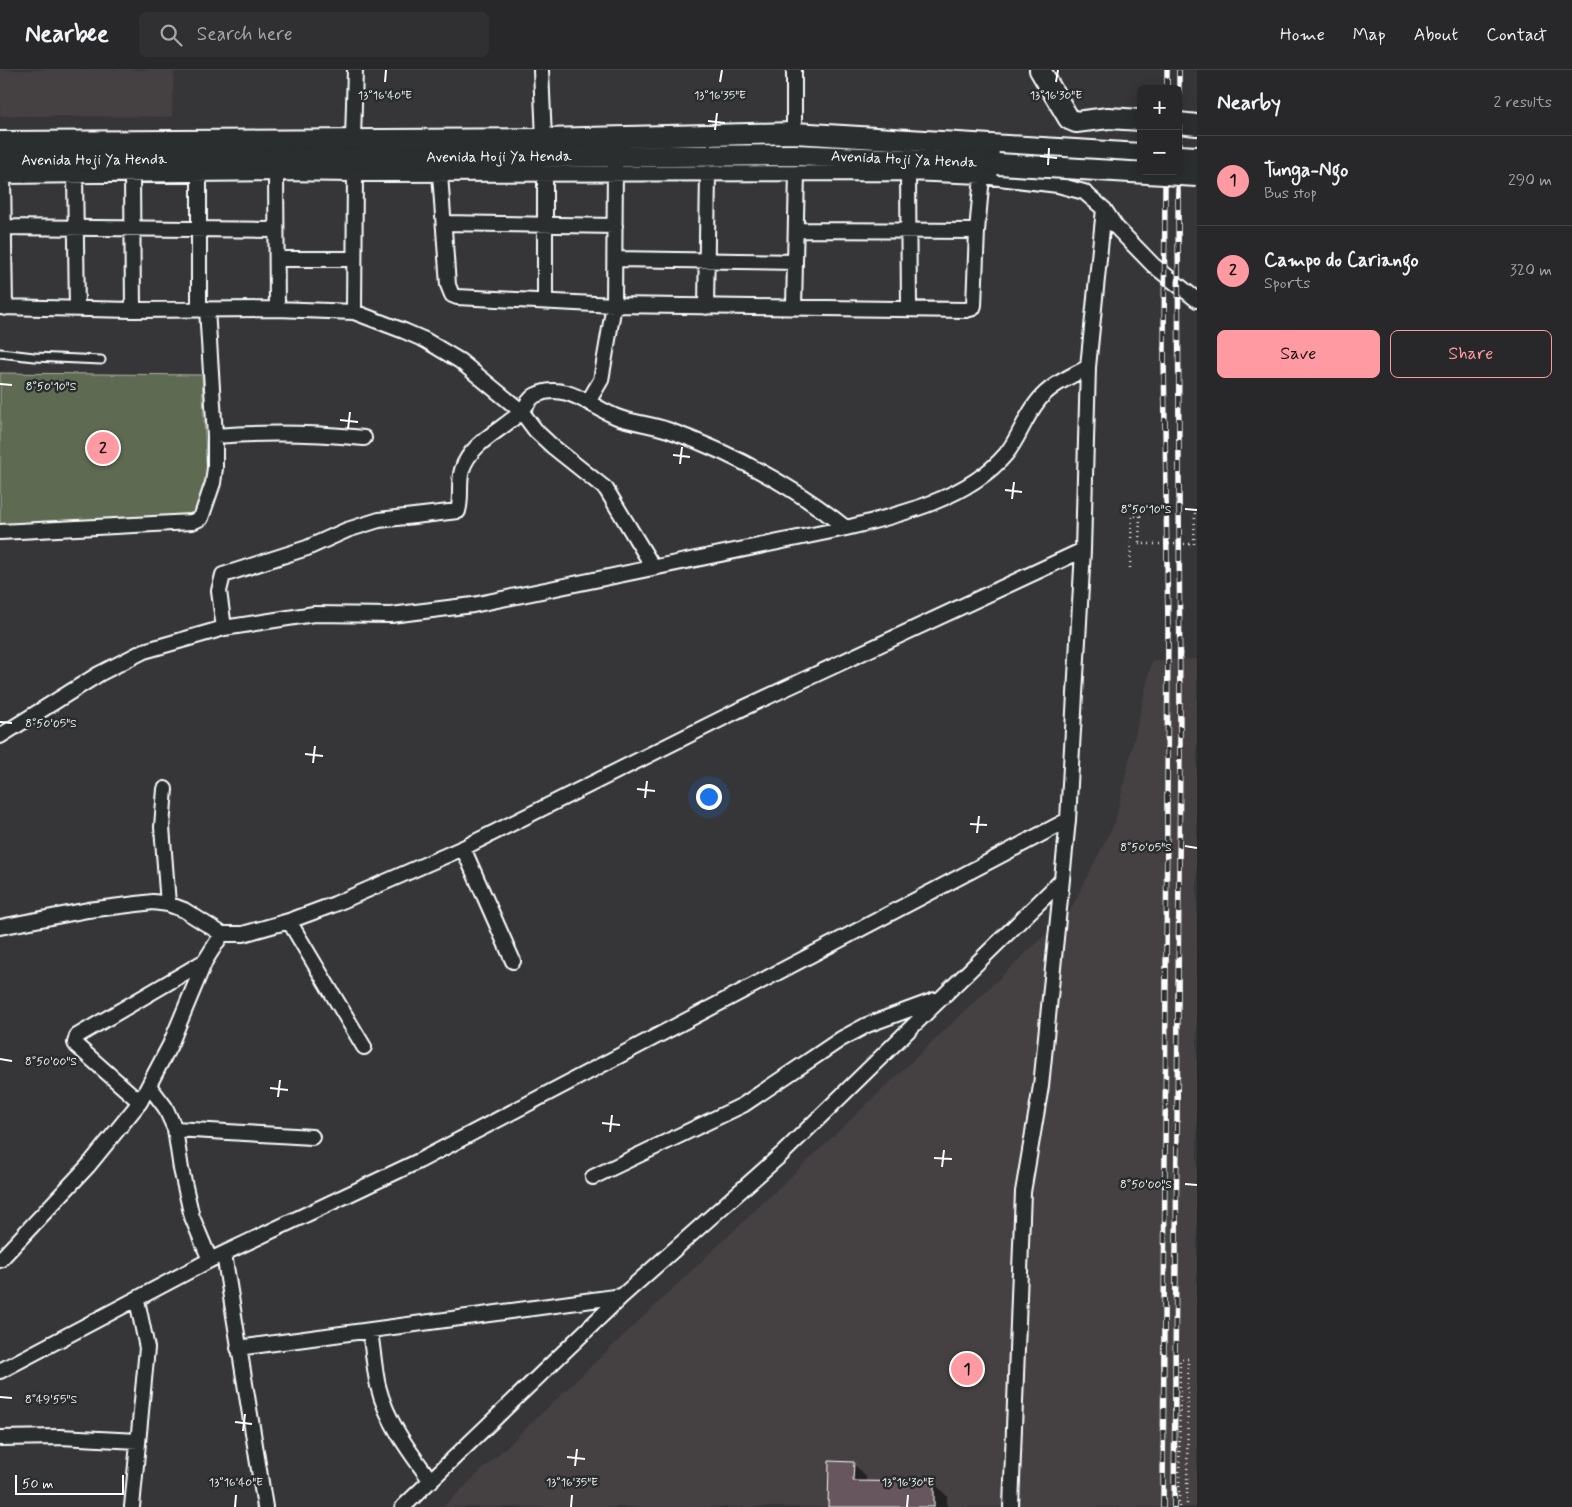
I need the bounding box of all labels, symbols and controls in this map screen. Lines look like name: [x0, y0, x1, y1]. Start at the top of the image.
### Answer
search box: [139, 12, 489, 57]
text: Nearbee: [25, 19, 109, 50]
icon: search: [157, 21, 185, 49]
text: Search here: [197, 22, 293, 47]
text: Home: [1280, 23, 1325, 47]
text: Map: [1353, 23, 1386, 47]
text: About: [1414, 23, 1458, 47]
text: Contact: [1486, 23, 1547, 47]
map controls: [1137, 85, 1182, 175]
button: +: [1137, 85, 1182, 130]
text: 13°16'40"E: [358, 88, 412, 104]
text: 13°16'35"E: [694, 88, 746, 104]
text: 13°16'30"E: [1030, 88, 1082, 104]
text: Nearby: [1217, 89, 1281, 117]
text: 2 results: [1494, 92, 1552, 113]
button: −: [1137, 130, 1182, 175]
street label: Avenida Hoji Ya Henda: [426, 147, 573, 168]
street label: Avenida Hoji Ya Henda: [831, 147, 978, 173]
street label: Avenida Hoji Ya Henda: [21, 150, 168, 171]
text: Tunga-Ngo: [1264, 158, 1348, 183]
text: 1: [1229, 170, 1237, 191]
text: 290 m: [1508, 170, 1552, 191]
text: Bus stop: [1264, 183, 1317, 204]
text: Campo do Cariango: [1264, 248, 1419, 273]
text: 2: [1229, 260, 1237, 281]
text: 320 m: [1510, 260, 1552, 281]
text: Sports: [1264, 273, 1310, 294]
button: Save: [1217, 330, 1380, 378]
button: Share: [1390, 330, 1552, 378]
text: 8°50'10"S: [26, 379, 77, 395]
pin: 2: [87, 429, 119, 467]
text: 8°50'10"S: [1121, 502, 1172, 518]
text: 8°50'05"S: [25, 716, 77, 732]
your location: [696, 784, 722, 810]
text: 8°50'05"S: [1120, 840, 1172, 856]
text: 8°50'00"S: [25, 1054, 77, 1070]
text: 8°50'00"S: [1120, 1177, 1172, 1193]
pin: 1: [951, 1350, 983, 1388]
text: 8°49'55"S: [25, 1392, 77, 1408]
scale bar: [15, 1472, 124, 1495]
text: 50 m: [22, 1475, 53, 1493]
text: 13°16'40"E: [209, 1475, 263, 1491]
text: 13°16'35"E: [546, 1475, 598, 1491]
text: 13°16'30"E: [882, 1475, 934, 1491]

